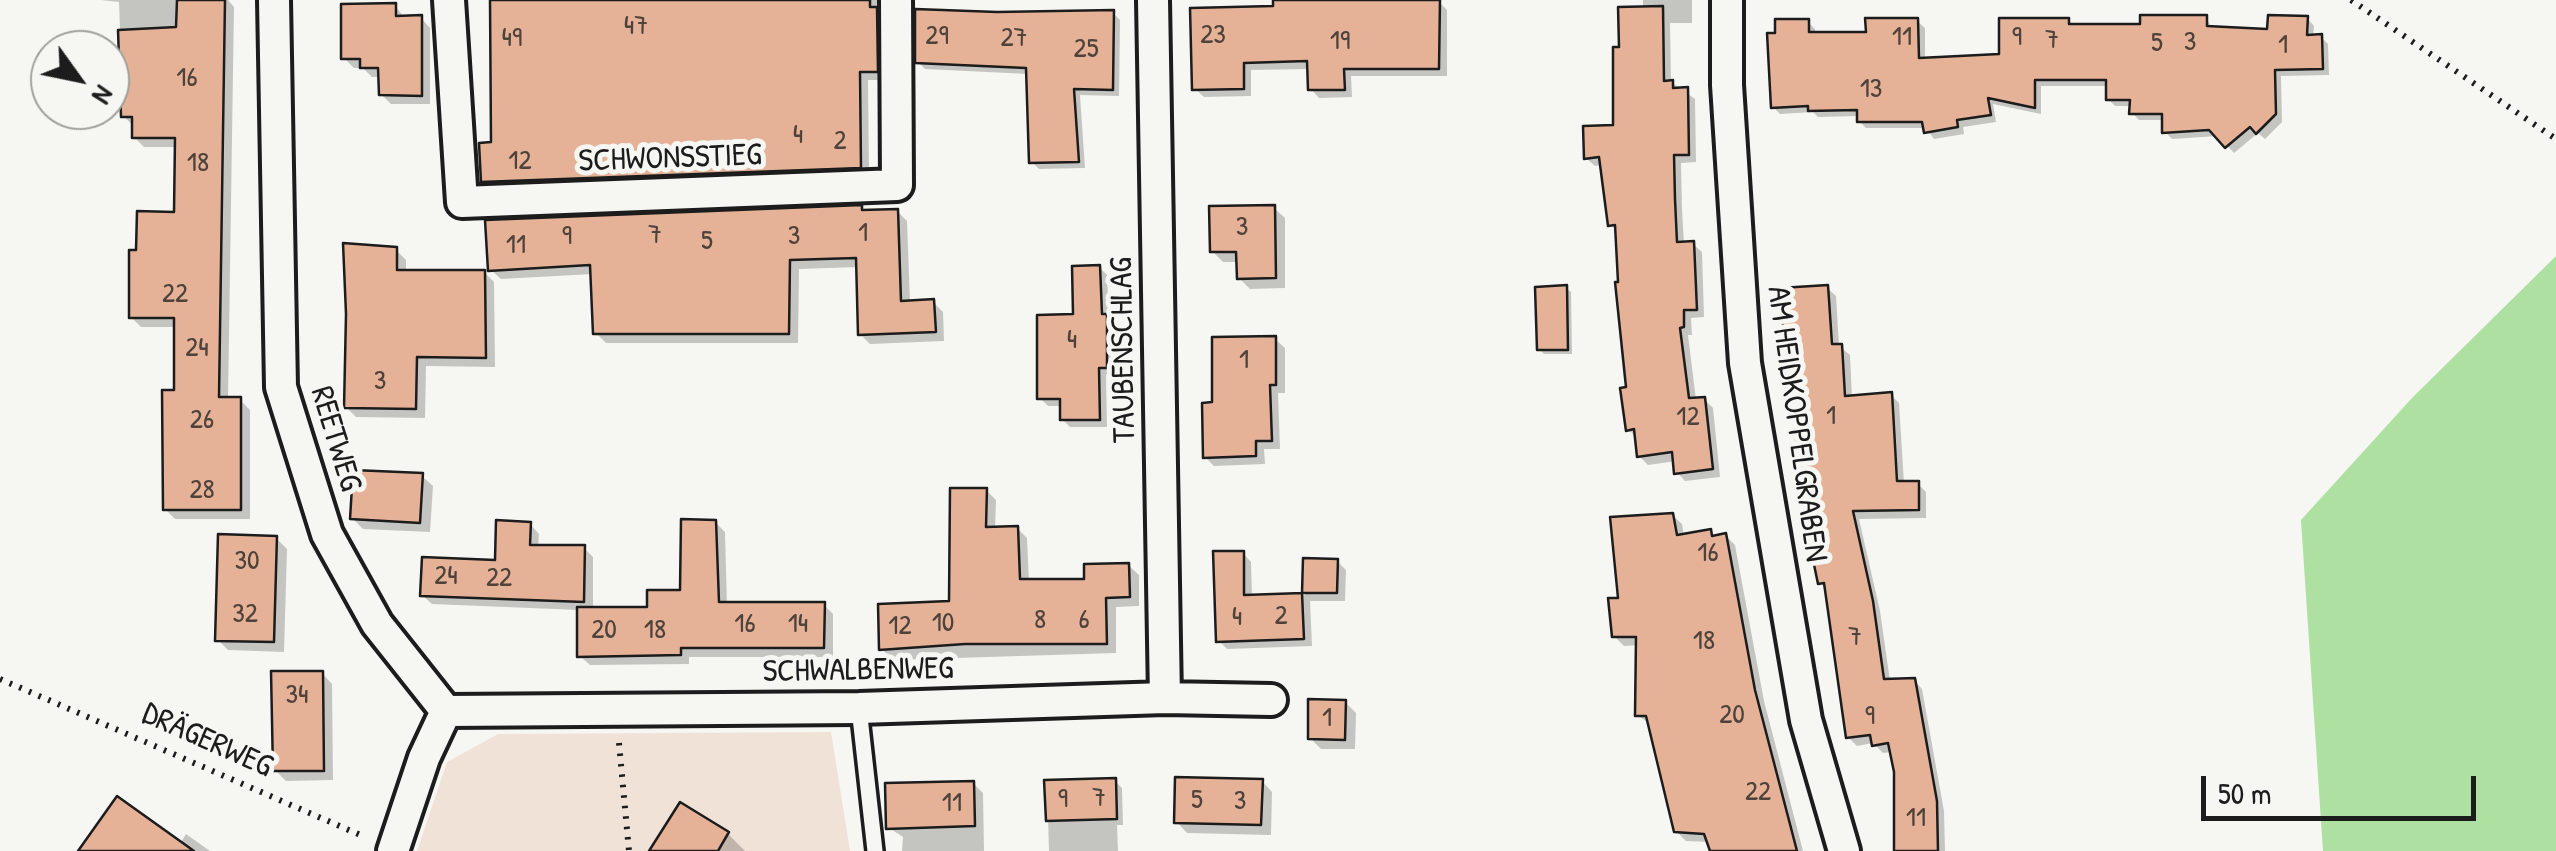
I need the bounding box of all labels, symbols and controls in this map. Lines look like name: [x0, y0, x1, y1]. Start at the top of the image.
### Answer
house number: 47: [624, 10, 648, 44]
house number: 23: [1200, 19, 1226, 53]
house number: 29: [925, 20, 949, 54]
house number: 11: [1892, 21, 1912, 55]
house number: 9: [2012, 21, 2022, 55]
house number: 49: [502, 22, 522, 56]
house number: 27: [1001, 22, 1027, 56]
house number: 7: [2045, 24, 2059, 58]
house number: 19: [1330, 25, 1350, 59]
house number: 3: [2184, 26, 2196, 60]
house number: 5: [2151, 27, 2163, 61]
house number: 1: [2278, 29, 2288, 63]
north arrow: [30, 30, 130, 130]
house number: 25: [1074, 33, 1098, 67]
house number: 16: [176, 62, 198, 96]
house number: 13: [1860, 73, 1882, 107]
text: N: [83, 79, 123, 112]
house number: 4: [793, 119, 803, 153]
house number: 2: [833, 125, 847, 159]
street label: SCHWONSSTIEG: [578, 137, 762, 181]
house number: 12: [508, 145, 532, 179]
house number: 18: [187, 147, 209, 181]
house number: 3: [1236, 211, 1248, 245]
house number: 1: [858, 217, 868, 251]
house number: 7: [648, 219, 662, 253]
house number: 9: [562, 220, 572, 254]
house number: 3: [788, 220, 800, 254]
house number: 5: [701, 225, 713, 259]
house number: 11: [506, 229, 526, 263]
street label: TAUBENSCHLAG: [1103, 257, 1145, 443]
house number: 22: [162, 278, 188, 312]
street label: AM HEIDKOPPELGRABEN: [1758, 284, 1834, 564]
house number: 4: [1067, 324, 1077, 358]
house number: 24: [185, 332, 209, 366]
house number: 1: [1239, 344, 1249, 378]
house number: 3: [374, 365, 386, 399]
street label: REETWEG: [301, 382, 369, 496]
house number: 1: [1826, 400, 1836, 434]
house number: 12: [1676, 401, 1700, 435]
house number: 26: [190, 404, 214, 438]
house number: 28: [189, 474, 215, 508]
house number: 16: [1697, 537, 1719, 571]
house number: 30: [234, 545, 260, 579]
house number: 24: [434, 560, 458, 594]
house number: 22: [486, 562, 512, 596]
house number: 32: [232, 598, 258, 632]
house number: 2: [1274, 600, 1288, 634]
house number: 4: [1232, 601, 1242, 635]
house number: 8: [1034, 604, 1046, 638]
house number: 6: [1078, 604, 1090, 638]
house number: 10: [932, 607, 954, 641]
house number: 16: [734, 608, 756, 642]
house number: 14: [788, 608, 808, 642]
house number: 12: [888, 610, 912, 644]
house number: 20: [591, 614, 617, 648]
house number: 18: [644, 614, 666, 648]
house number: 7: [1848, 621, 1862, 655]
house number: 18: [1693, 625, 1715, 659]
street label: SCHWALBENWEG: [762, 650, 954, 692]
house number: 34: [285, 679, 309, 713]
street label: DRÄGERWEG: [136, 695, 278, 787]
house number: 20: [1719, 699, 1745, 733]
house number: 9: [1865, 700, 1875, 734]
house number: 1: [1322, 702, 1332, 736]
scale bar: [2206, 756, 2481, 818]
text: 50 m: [2218, 773, 2271, 813]
house number: 22: [1745, 776, 1771, 810]
house number: 7: [1092, 782, 1106, 816]
house number: 9: [1058, 783, 1068, 817]
house number: 5: [1191, 784, 1203, 818]
house number: 3: [1234, 785, 1246, 819]
house number: 11: [942, 787, 962, 821]
house number: 11: [1906, 802, 1926, 836]

